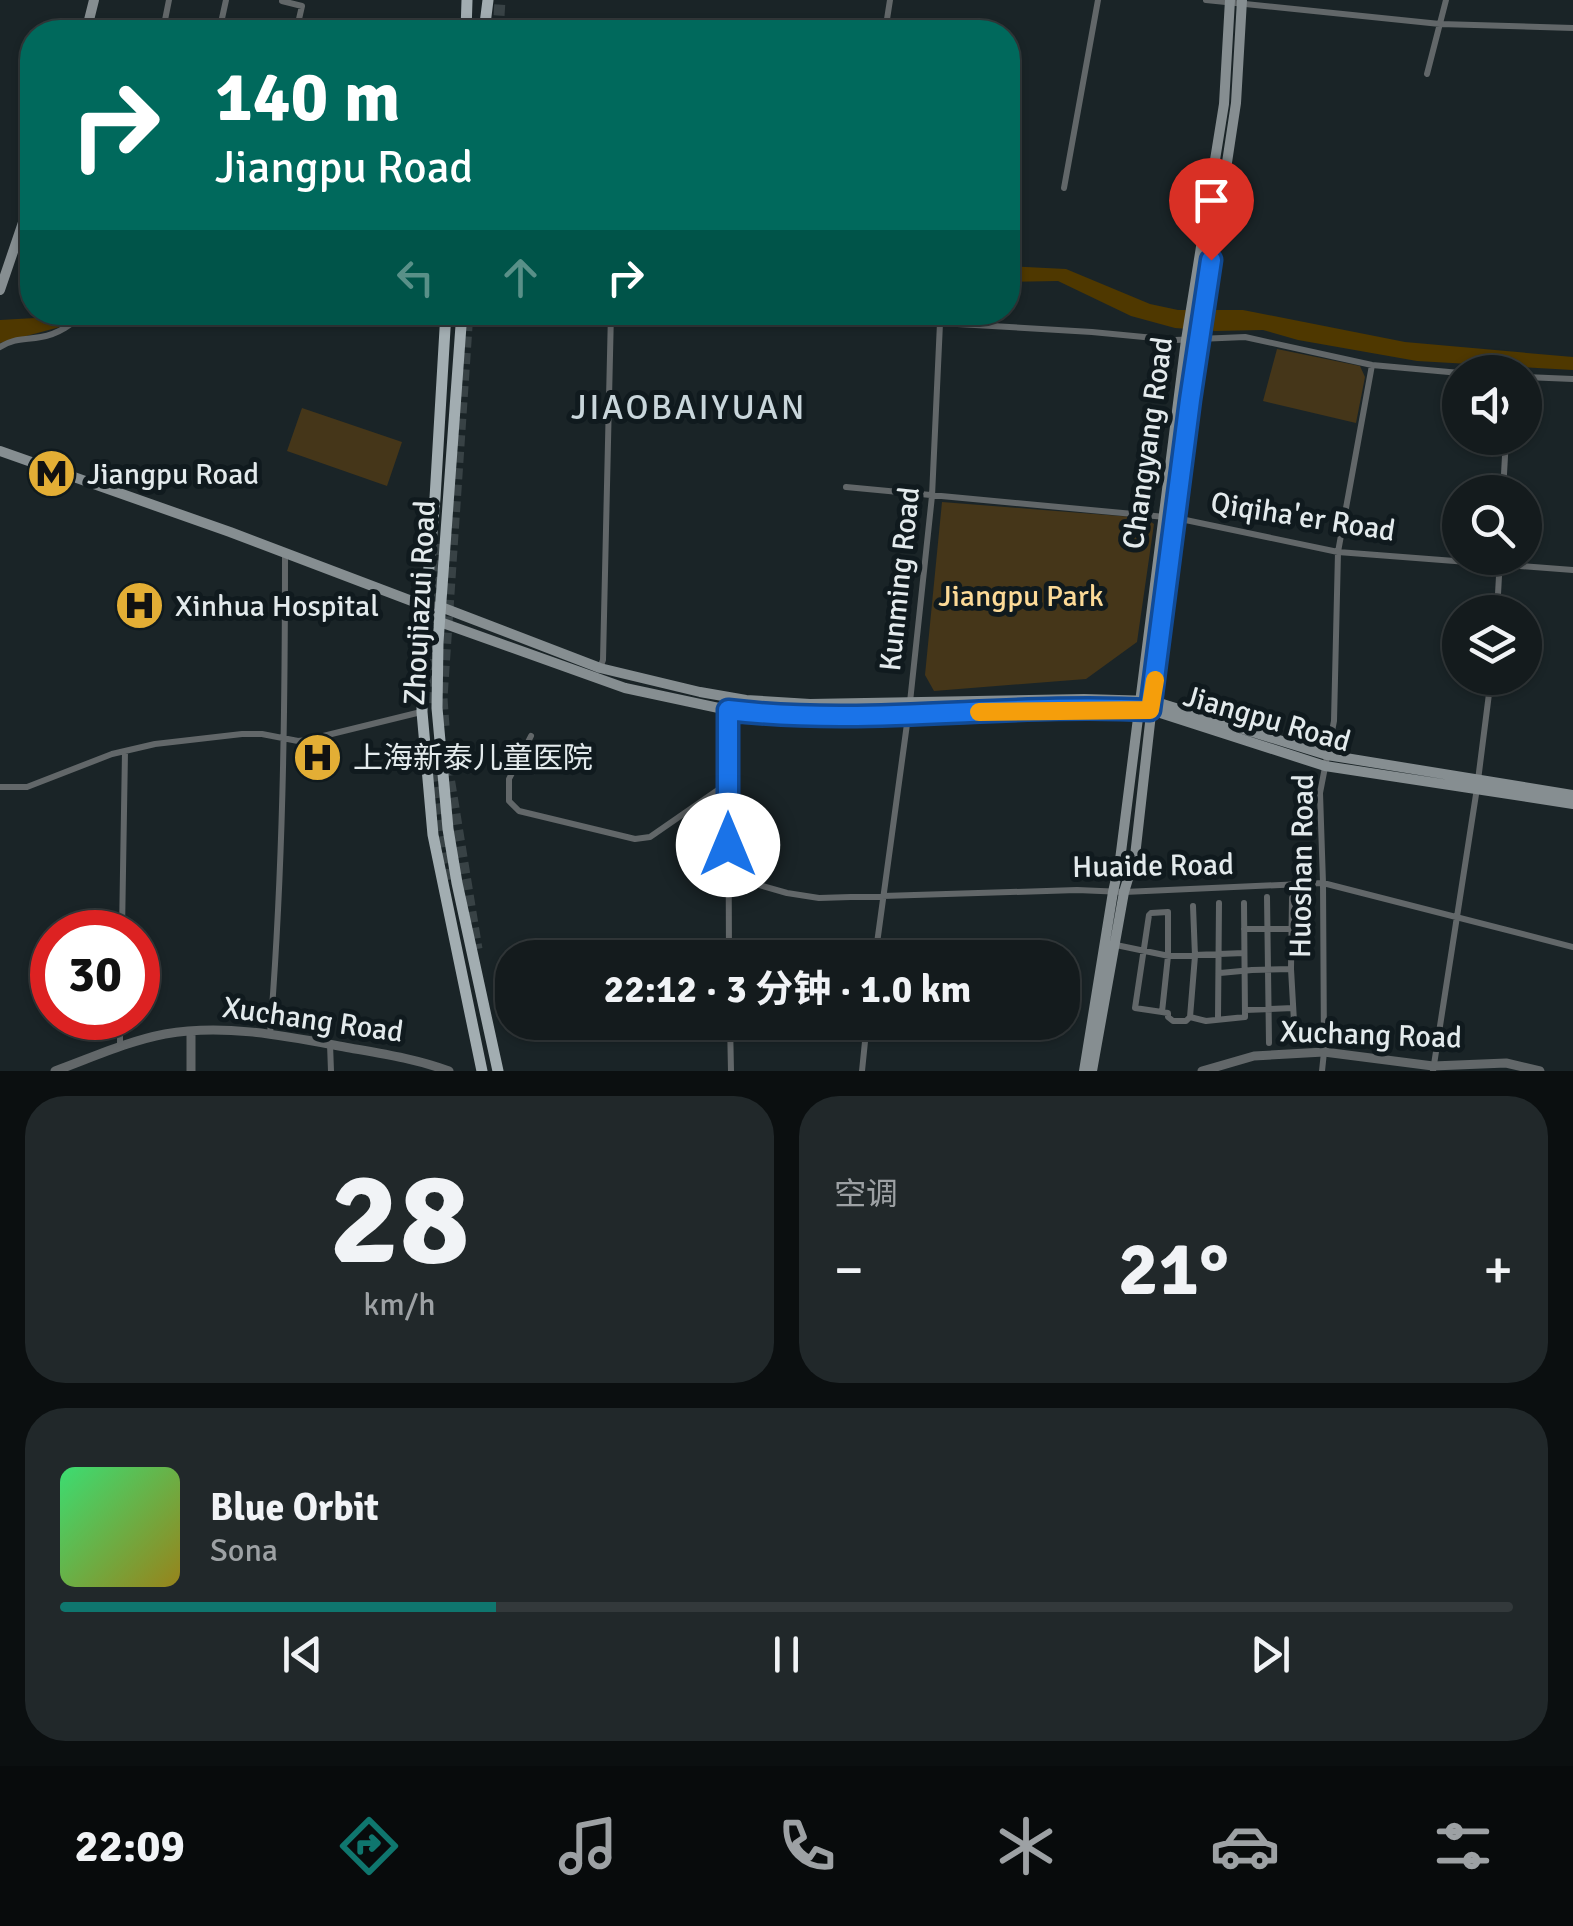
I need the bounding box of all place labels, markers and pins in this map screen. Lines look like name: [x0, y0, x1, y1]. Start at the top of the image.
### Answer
pin: [1169, 158, 1254, 261]
metro station icon: Jiangpu Road: [26, 448, 78, 500]
place label: Jiangpu Road: [87, 456, 259, 493]
hospital icon: Xinhua Hospital: [114, 580, 166, 632]
place label: Xinhua Hospital: [175, 588, 379, 625]
hospital icon: 上海新泰儿童医院: [292, 732, 344, 784]
place label: 上海新泰儿童医院: [353, 740, 593, 777]

